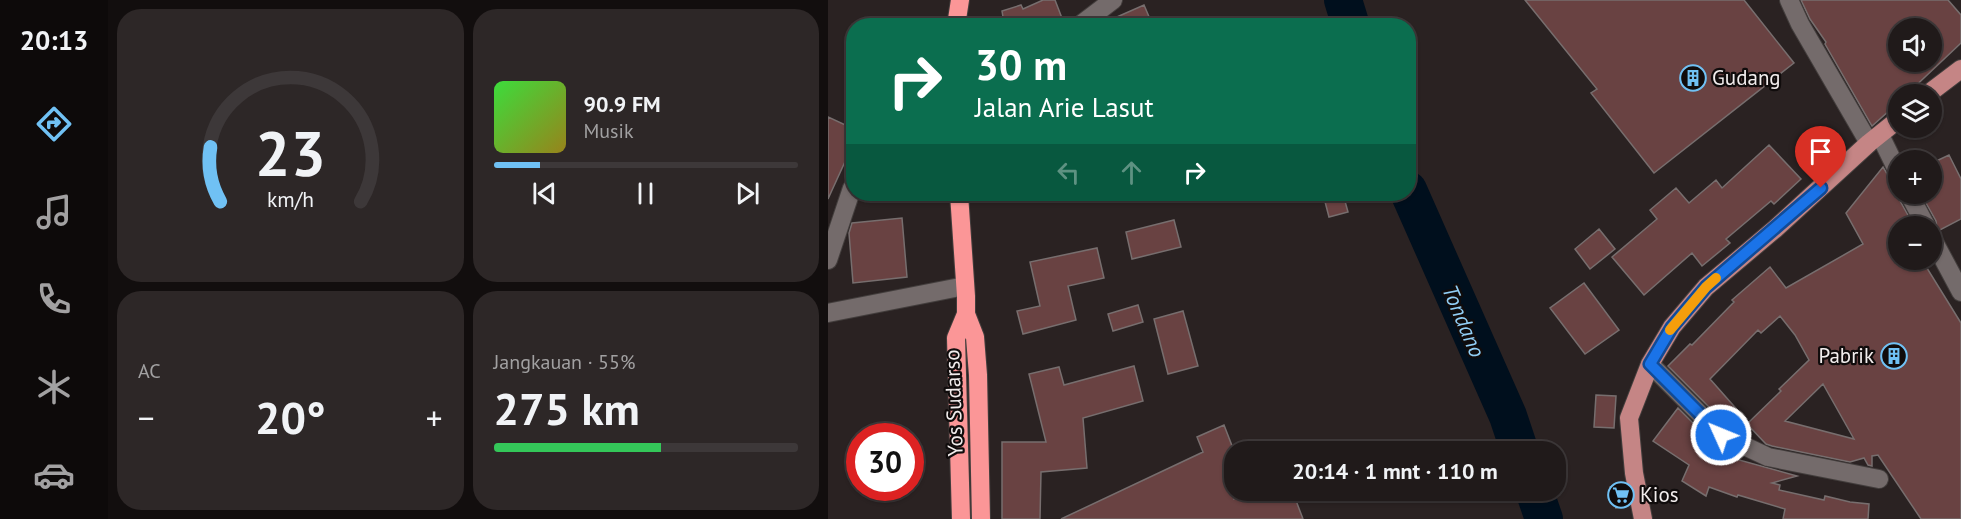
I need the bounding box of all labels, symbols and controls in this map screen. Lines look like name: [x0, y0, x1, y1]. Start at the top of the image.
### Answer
map controls: [1888, 18, 1942, 270]
button: sound: [1888, 18, 1942, 72]
text: 20:13: [20, 23, 88, 57]
text: 30 m: [975, 37, 1067, 92]
icon: right: [876, 42, 954, 120]
building icon: Gudang: [1678, 63, 1708, 93]
place label: Gudang: [1712, 64, 1781, 91]
button: layers: [1888, 84, 1942, 138]
text: 90.9 FM: [584, 90, 661, 118]
text: Jalan Arie Lasut: [975, 90, 1154, 124]
icon: directions: [33, 103, 75, 145]
text: 23: [255, 113, 326, 194]
text: Musik: [584, 118, 633, 144]
pin: [1795, 126, 1846, 188]
icon: arrive: [1804, 135, 1837, 168]
button: +: [1888, 150, 1942, 204]
icon: left: [1052, 156, 1085, 189]
icon: ahead: [1115, 156, 1148, 189]
icon: right: [1178, 156, 1211, 189]
icon: previous: [528, 177, 561, 210]
icon: pause: [629, 177, 662, 210]
icon: next: [731, 177, 764, 210]
text: km/h: [267, 186, 314, 214]
icon: music: [33, 191, 75, 233]
button: −: [1888, 216, 1942, 270]
icon: phone: [33, 278, 75, 320]
water label: Tondano: [1436, 281, 1492, 362]
building icon: Pabrik: [1879, 341, 1909, 371]
place label: Pabrik: [1818, 342, 1874, 369]
text: Jangkauan · 55%: [494, 349, 635, 375]
street label: Yos Sudarso: [938, 349, 969, 457]
text: AC: [138, 358, 161, 384]
icon: climate: [33, 366, 75, 408]
text: 275 km: [494, 379, 640, 437]
text: 20°: [255, 388, 326, 446]
text: −: [138, 396, 155, 439]
text: +: [426, 396, 442, 439]
position arrow: [1689, 403, 1753, 467]
speed limit sign: 30: [846, 423, 924, 501]
icon: car: [33, 454, 75, 496]
text: 20:14 · 1 mnt · 110 m: [1292, 457, 1498, 485]
supermarket icon: Kios: [1606, 480, 1636, 510]
place label: Kios: [1640, 481, 1679, 508]

